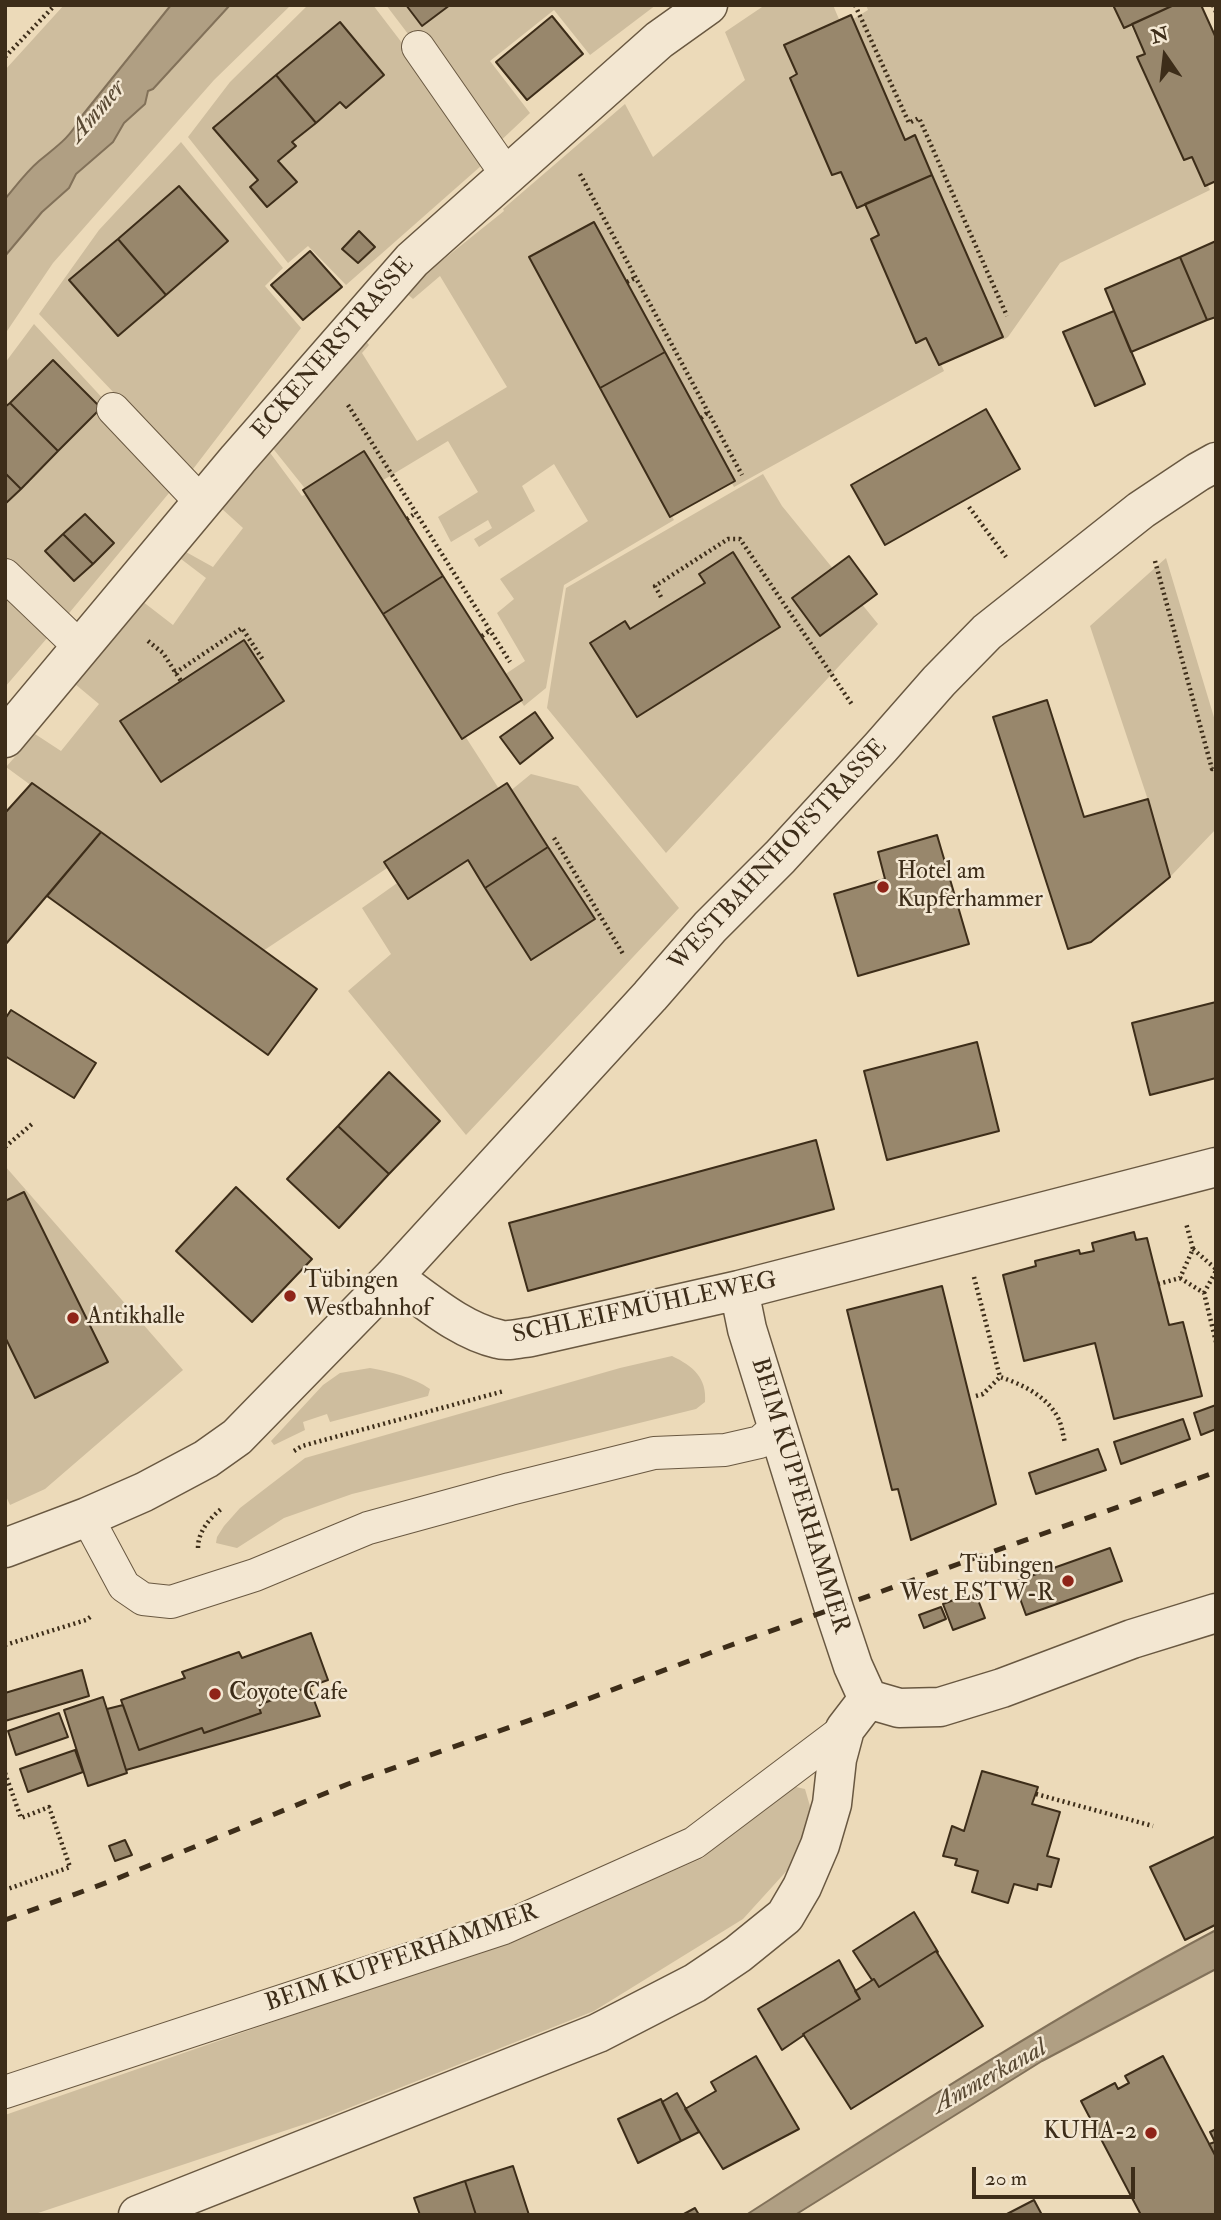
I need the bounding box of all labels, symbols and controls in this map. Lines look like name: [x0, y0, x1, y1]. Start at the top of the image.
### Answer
north arrow: [1130, 21, 1200, 91]
text: N: [1149, 22, 1171, 49]
water label: Ammer: [62, 74, 134, 150]
street label: ECKENERSTRASSE: [247, 252, 421, 446]
street label: WESTBAHNHOFSTRASSE: [664, 734, 894, 978]
place label: Hotel am Kupferhammer: [897, 859, 1043, 915]
marker: Hotel am Kupferhammer: [875, 879, 891, 895]
street label: SCHLEIFMÜHLEWEG: [510, 1267, 780, 1351]
place label: Tübingen Westbahnhof: [304, 1268, 431, 1324]
marker: Tübingen Westbahnhof: [282, 1288, 298, 1304]
place label: Antikhalle: [87, 1304, 185, 1332]
marker: Antikhalle: [65, 1310, 81, 1326]
street label: BEIM KUPFERHAMMER: [743, 1355, 855, 1637]
place label: Tübingen West ESTW-R: [900, 1553, 1054, 1609]
marker: Tübingen West ESTW-R: [1060, 1573, 1076, 1589]
place label: Coyote Cafe: [229, 1680, 348, 1708]
marker: Coyote Cafe: [207, 1686, 223, 1702]
street label: BEIM KUPFERHAMMER: [262, 1899, 542, 2019]
water label: Ammerkanal: [927, 2034, 1053, 2122]
place label: KUHA-2: [1043, 2119, 1137, 2147]
marker: KUHA-2: [1143, 2125, 1159, 2141]
scale bar: [976, 2154, 1139, 2198]
text: 20 m: [985, 2165, 1027, 2192]

